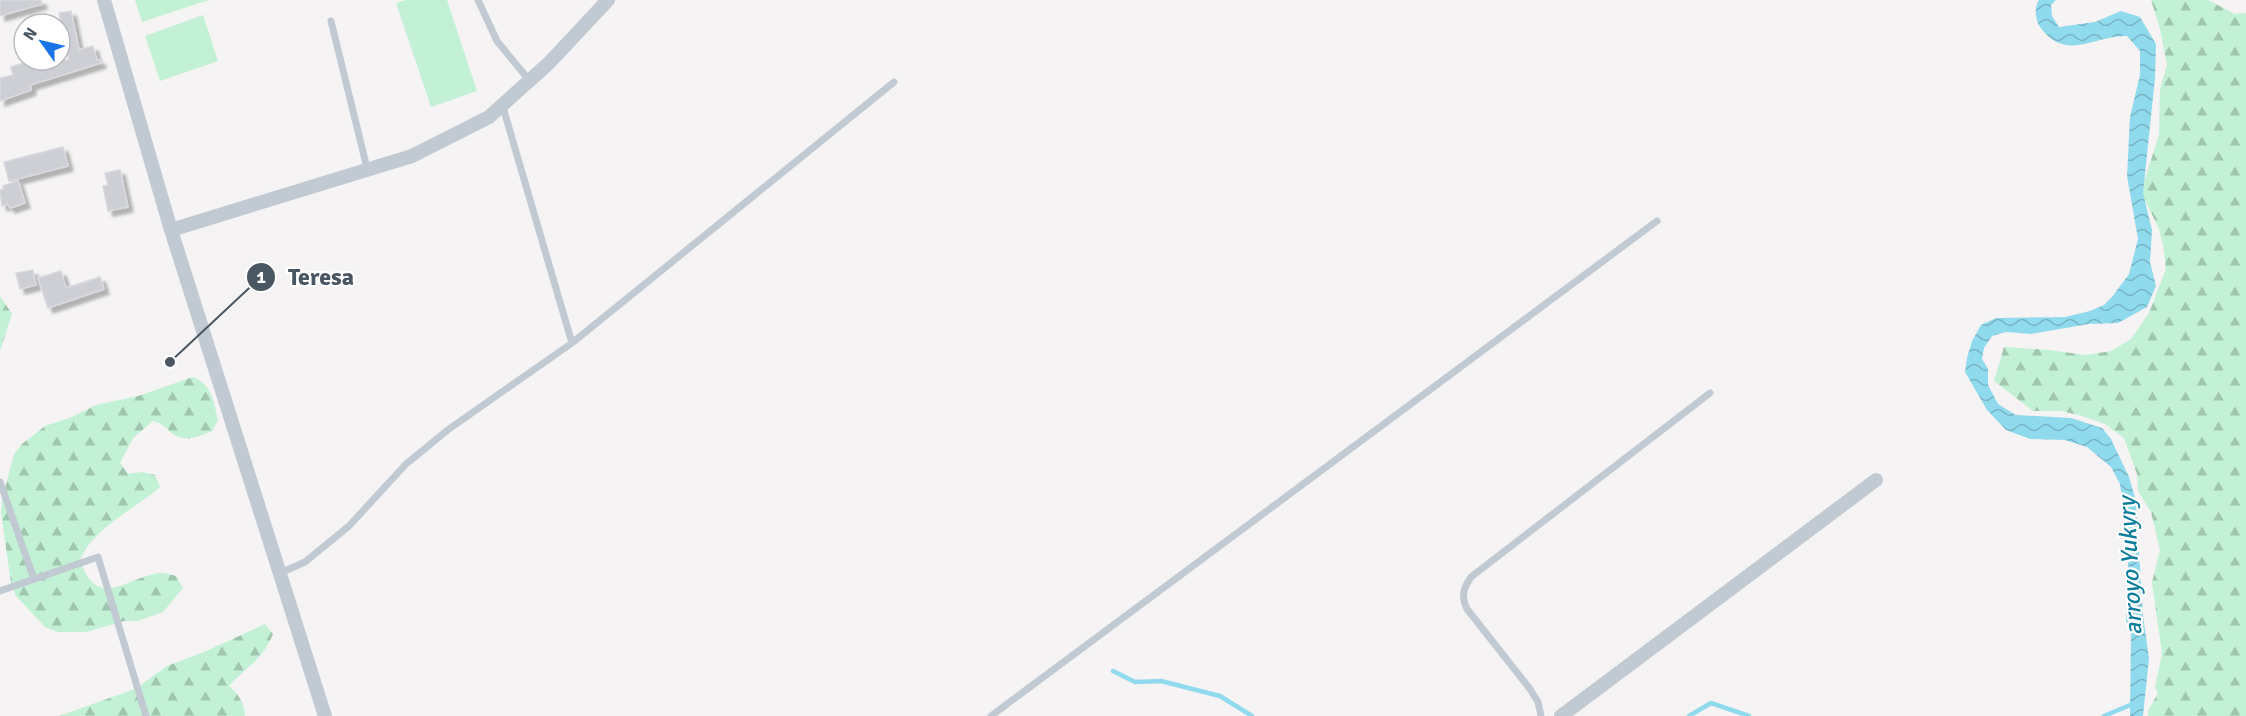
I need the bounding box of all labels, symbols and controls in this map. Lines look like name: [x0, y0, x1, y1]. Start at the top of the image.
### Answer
north arrow: [12, 12, 72, 72]
text: N: [19, 24, 42, 44]
callout: Teresa: [246, 256, 366, 298]
text: Teresa: [288, 262, 354, 292]
text: 1: [256, 266, 266, 288]
water label: arroyo Yukyry: [2111, 493, 2149, 636]

